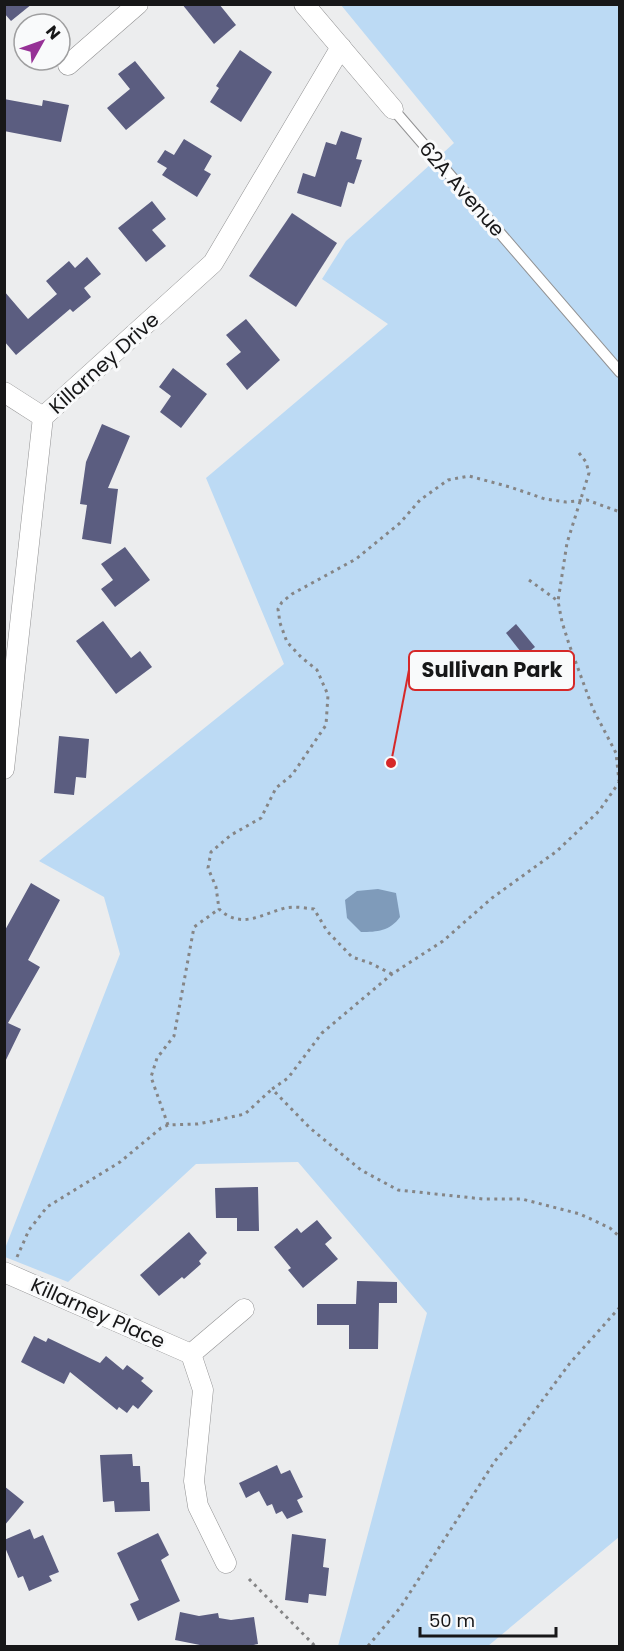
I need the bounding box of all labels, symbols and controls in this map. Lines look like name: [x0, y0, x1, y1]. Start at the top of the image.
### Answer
north arrow: [12, 12, 72, 72]
text: N: [40, 21, 66, 45]
street label: 62A Avenue: [413, 135, 511, 243]
street label: Killarney Drive: [43, 306, 165, 420]
callout: Sullivan Park: [409, 651, 574, 690]
text: Sullivan Park: [422, 655, 563, 684]
street label: Killarney Place: [26, 1271, 170, 1355]
scale bar: [420, 1600, 556, 1638]
text: 50 m: [429, 1608, 475, 1633]

